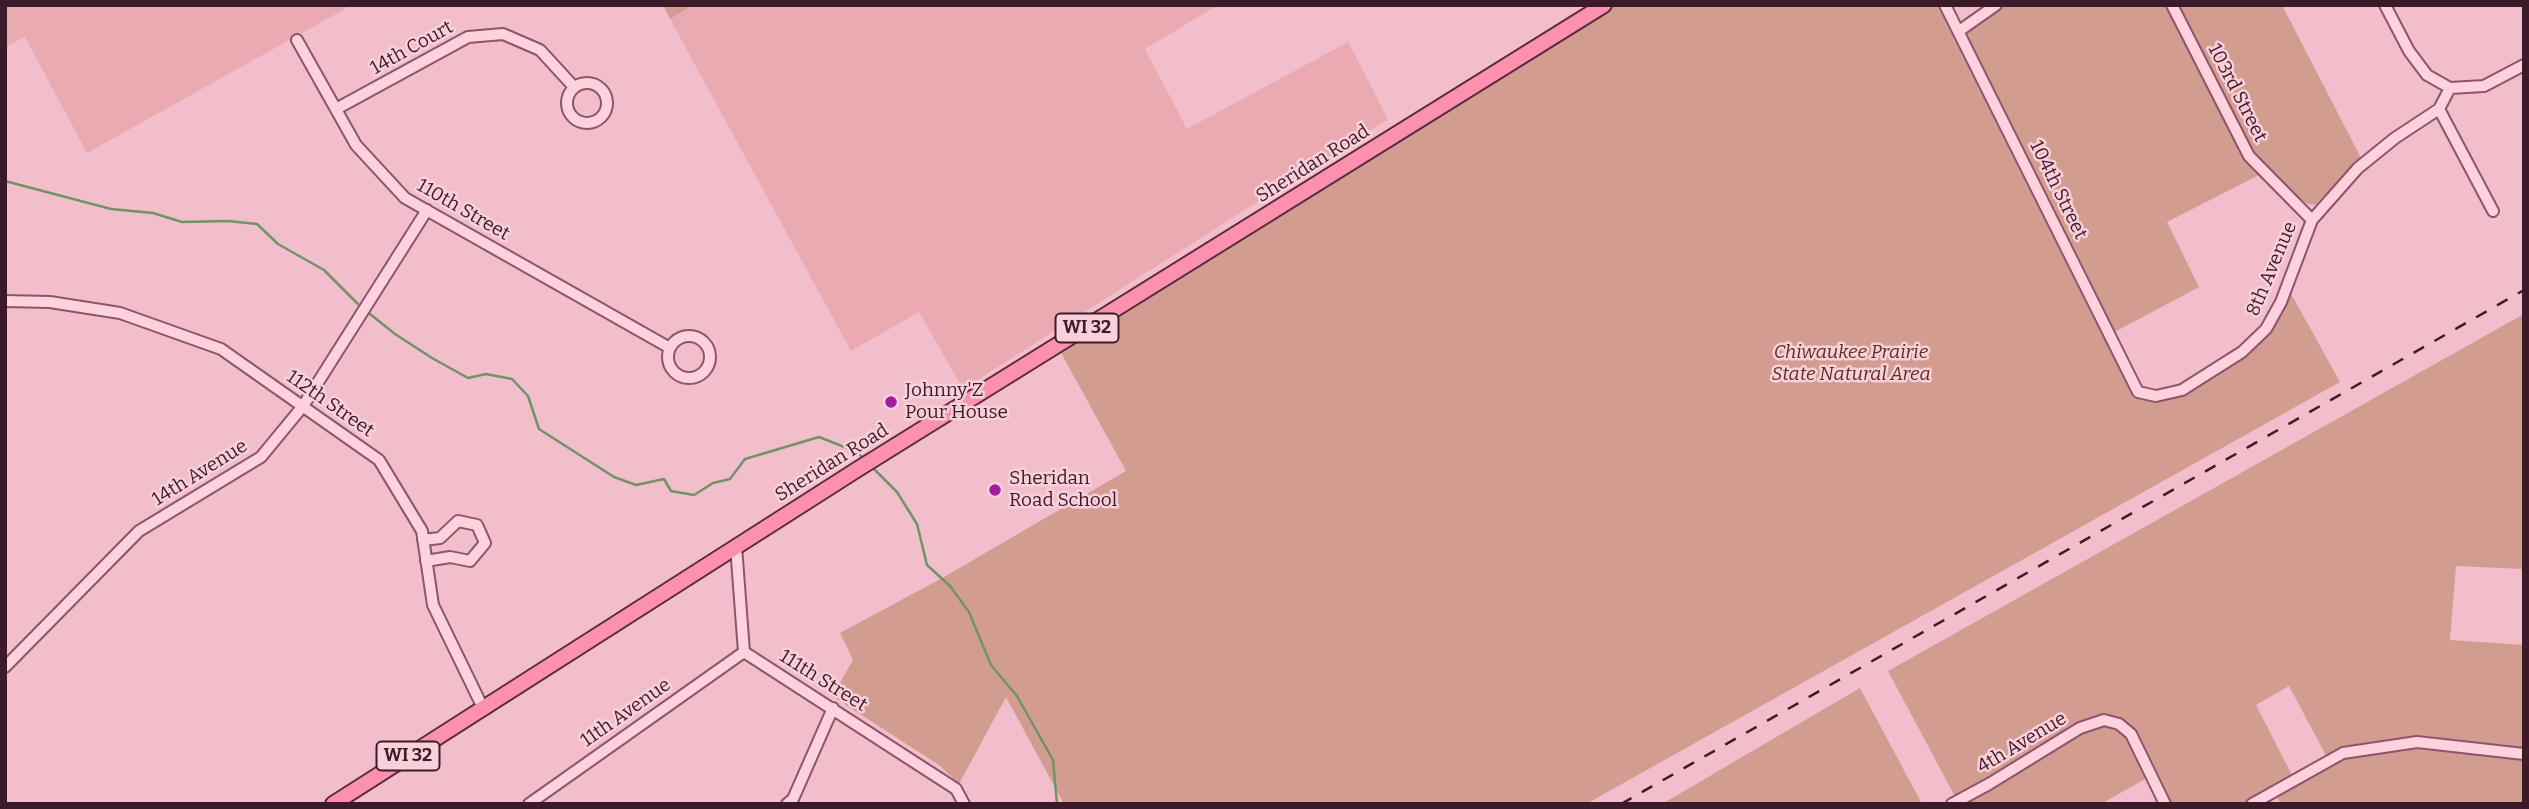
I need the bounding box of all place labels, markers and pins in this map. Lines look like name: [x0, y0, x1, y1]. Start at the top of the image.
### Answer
place label: Johnny'Z Pour House: [905, 380, 1008, 424]
marker: Johnny'Z Pour House: [883, 394, 899, 410]
place label: Sheridan Road School: [1009, 468, 1117, 512]
marker: Sheridan Road School: [987, 482, 1003, 498]

